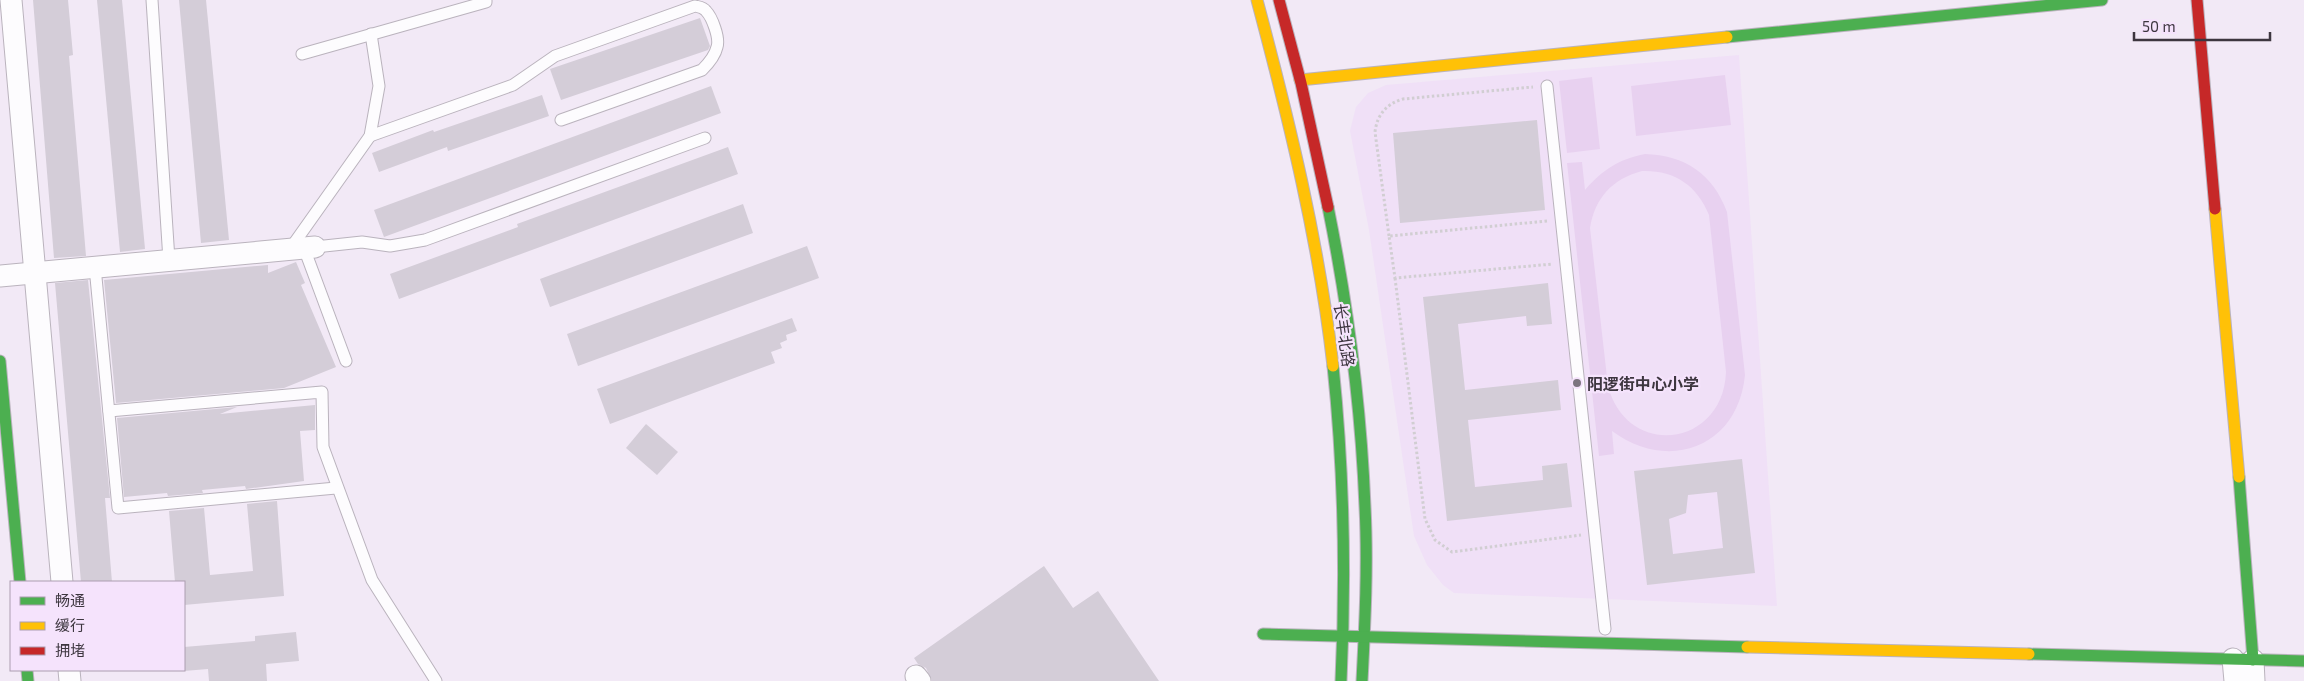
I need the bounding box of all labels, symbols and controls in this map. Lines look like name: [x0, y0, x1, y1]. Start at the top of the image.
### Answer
scale bar: [2134, 10, 2270, 42]
text: 50 m: [2142, 17, 2176, 35]
street label: 长丰北路: [1331, 302, 1359, 368]
place label: 阳逻街中心小学: [1587, 374, 1699, 393]
marker: 阳逻街中心小学: [1571, 377, 1583, 389]
legend: [10, 581, 185, 671]
text: 畅通: [55, 591, 85, 609]
text: 缓行: [55, 616, 85, 634]
text: 拥堵: [55, 641, 85, 659]

